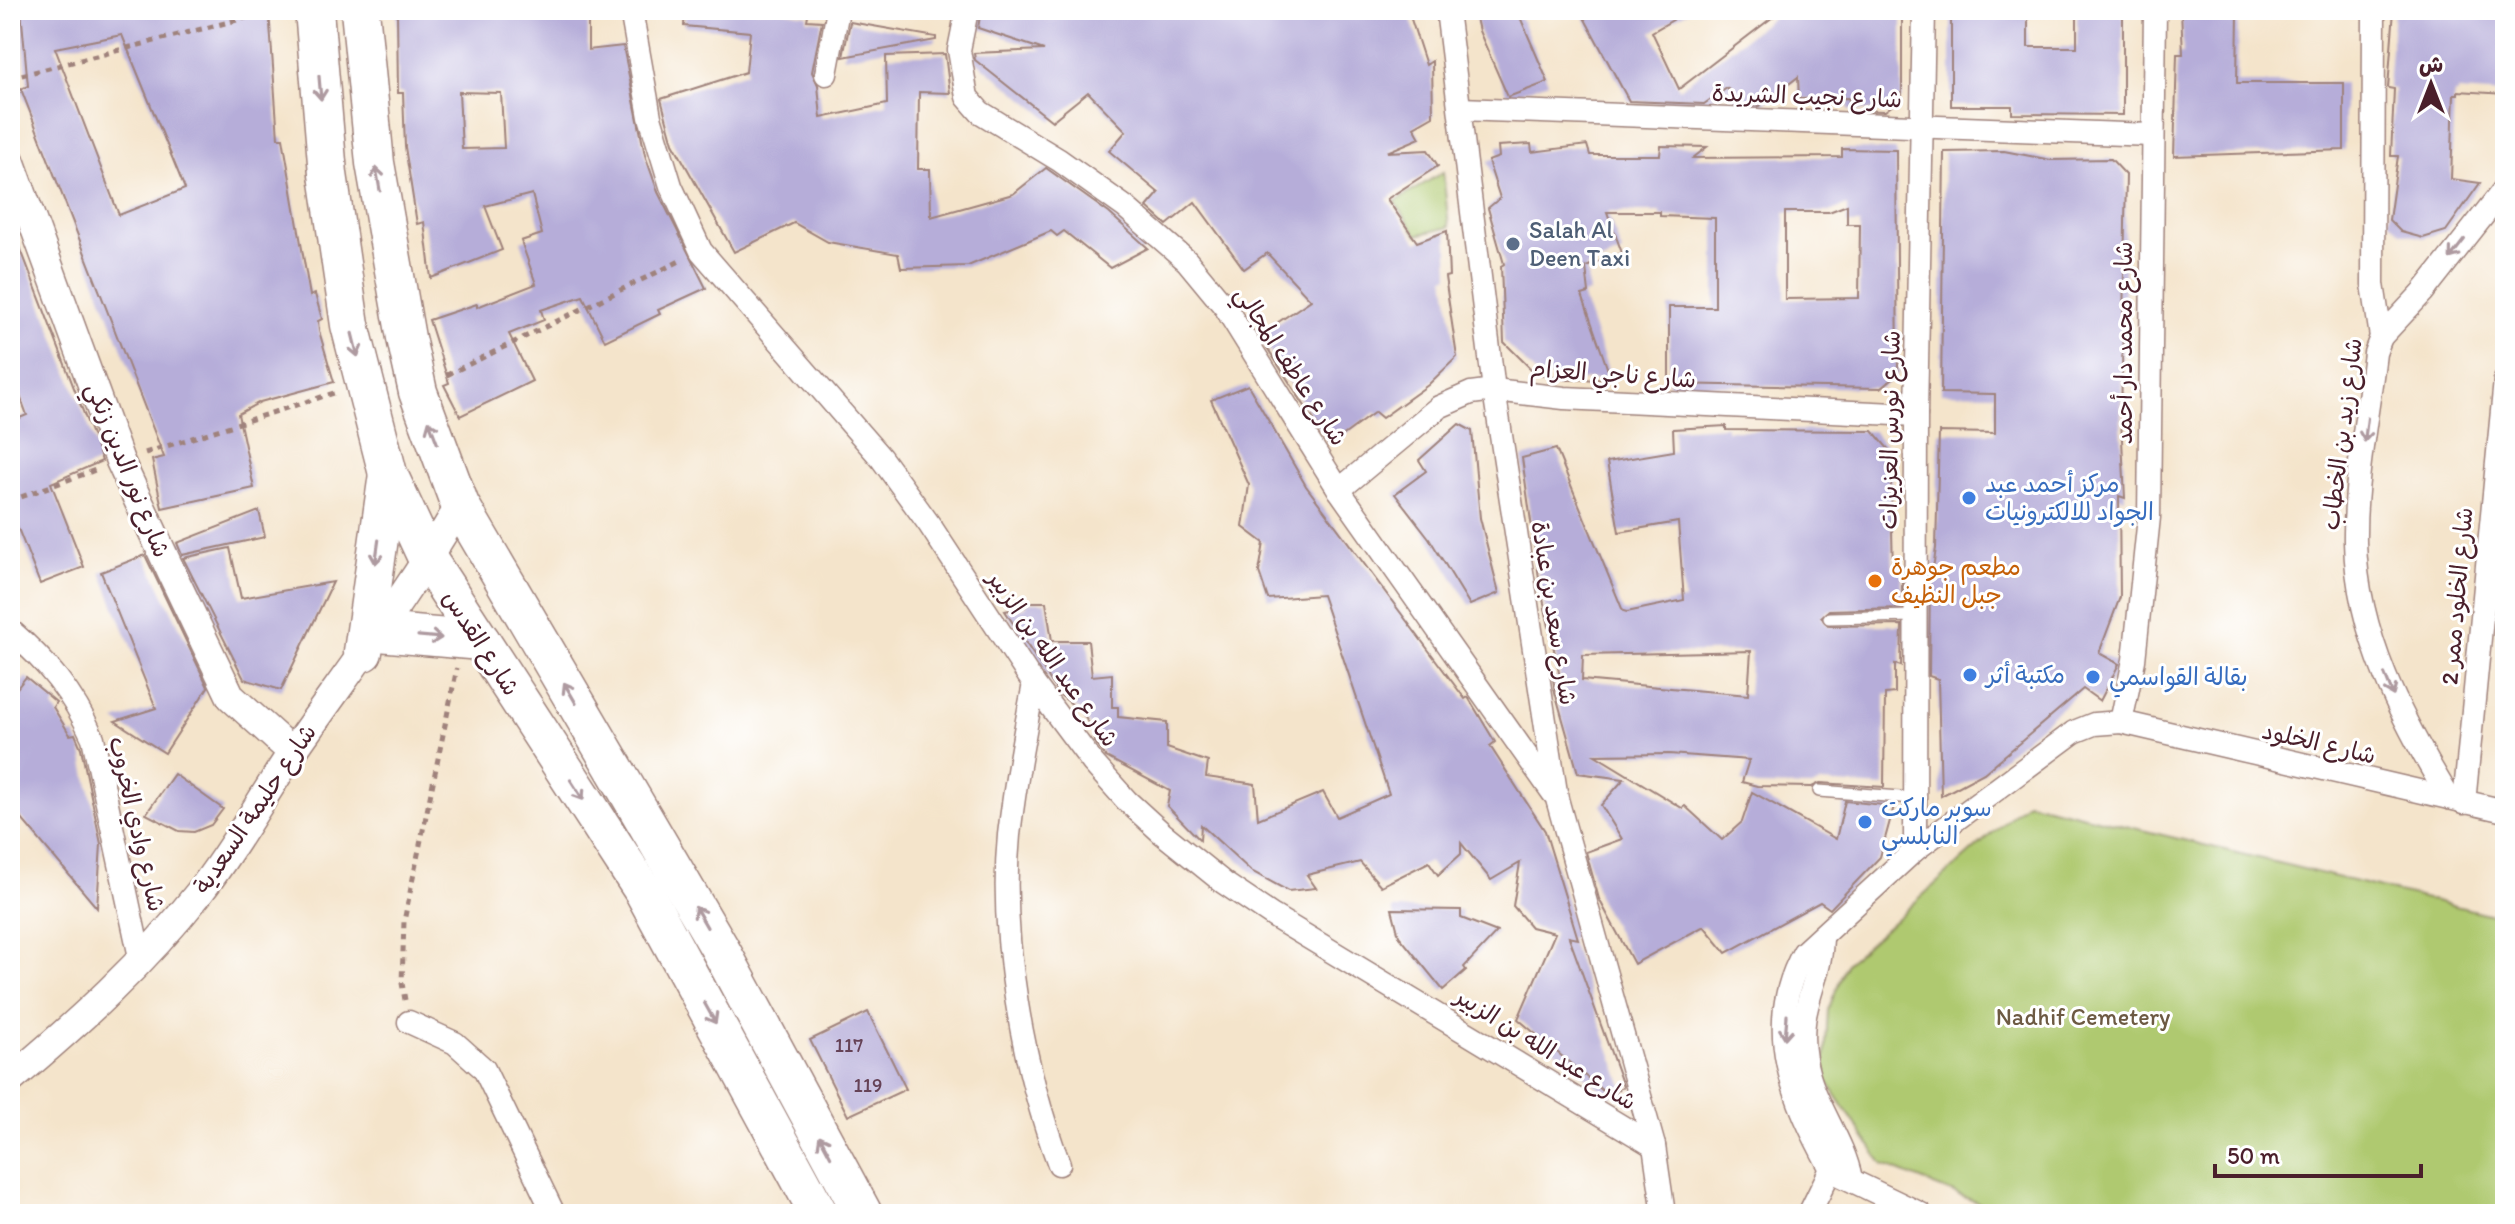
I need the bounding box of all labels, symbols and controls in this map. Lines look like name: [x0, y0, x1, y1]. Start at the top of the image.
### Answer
north arrow: [2391, 44, 2471, 124]
text: ش: [2419, 51, 2443, 78]
one-way arrow: [313, 74, 328, 101]
street label: شارع نجيب الشريدة: [1711, 78, 1903, 116]
one-way arrow: [369, 167, 384, 192]
place label: Salah Al Deen Taxi: [1529, 215, 1630, 272]
marker: Salah Al Deen Taxi: [1504, 235, 1522, 253]
one-way arrow: [2448, 238, 2465, 259]
street label: شارع محمد دار أحمد: [2109, 241, 2141, 445]
street label: شارع عاطف المجالي: [1223, 281, 1354, 455]
street label: شارع نورس العزيزات: [1873, 330, 1909, 530]
one-way arrow: [349, 332, 364, 358]
street label: شارع زيد بن الخطاب: [2315, 336, 2371, 532]
street label: شارع ناجي العزام: [1528, 353, 1697, 401]
street label: شارع نور الدين زنكي: [74, 378, 177, 564]
one-way arrow: [2358, 416, 2373, 443]
one-way arrow: [425, 420, 439, 445]
place label: مركز أحمد عبد الجواد للالكترونيات: [1985, 469, 2154, 527]
marker: مركز أحمد عبد الجواد للالكترونيات: [1960, 489, 1978, 507]
street label: شارع الخلود ممر 2: [2434, 506, 2482, 686]
street label: شارع سعد بن عبادة: [1523, 519, 1583, 707]
one-way arrow: [369, 538, 384, 564]
place label: مطعم جوهرة جبل النظيف: [1891, 552, 2021, 609]
street label: شارع عبد الله بن الزبير: [978, 564, 1125, 754]
marker: مطعم جوهرة جبل النظيف: [1866, 572, 1884, 590]
street label: شارع القدس: [434, 585, 526, 703]
one-way arrow: [416, 629, 443, 644]
place label: مكتبة أثر: [1984, 660, 2065, 689]
place label: بقالة القواسمي: [2109, 662, 2248, 698]
marker: مكتبة أثر: [1961, 666, 1979, 684]
marker: بقالة القواسمي: [2084, 668, 2102, 686]
one-way arrow: [2383, 672, 2397, 697]
one-way arrow: [562, 682, 578, 705]
street label: شارع الخلود: [2259, 715, 2379, 773]
street label: شارع حليمة السعدية: [187, 718, 325, 901]
street label: شارع وادي الخروب: [100, 733, 172, 915]
one-way arrow: [570, 778, 586, 801]
place label: سوبر ماركت النابلسي: [1881, 793, 1992, 857]
marker: سوبر ماركت النابلسي: [1856, 813, 1874, 831]
one-way arrow: [693, 906, 709, 929]
street label: شارع عبد الله بن الزبير: [1447, 980, 1642, 1118]
one-way arrow: [703, 1001, 718, 1025]
park label: Nadhif Cemetery: [1996, 1002, 2170, 1031]
one-way arrow: [1778, 1013, 1793, 1040]
house number: 117: [835, 1033, 863, 1057]
house number: 119: [853, 1073, 883, 1097]
scale bar: [2215, 1128, 2421, 1178]
one-way arrow: [817, 1134, 833, 1158]
text: 50 m: [2227, 1141, 2280, 1170]

